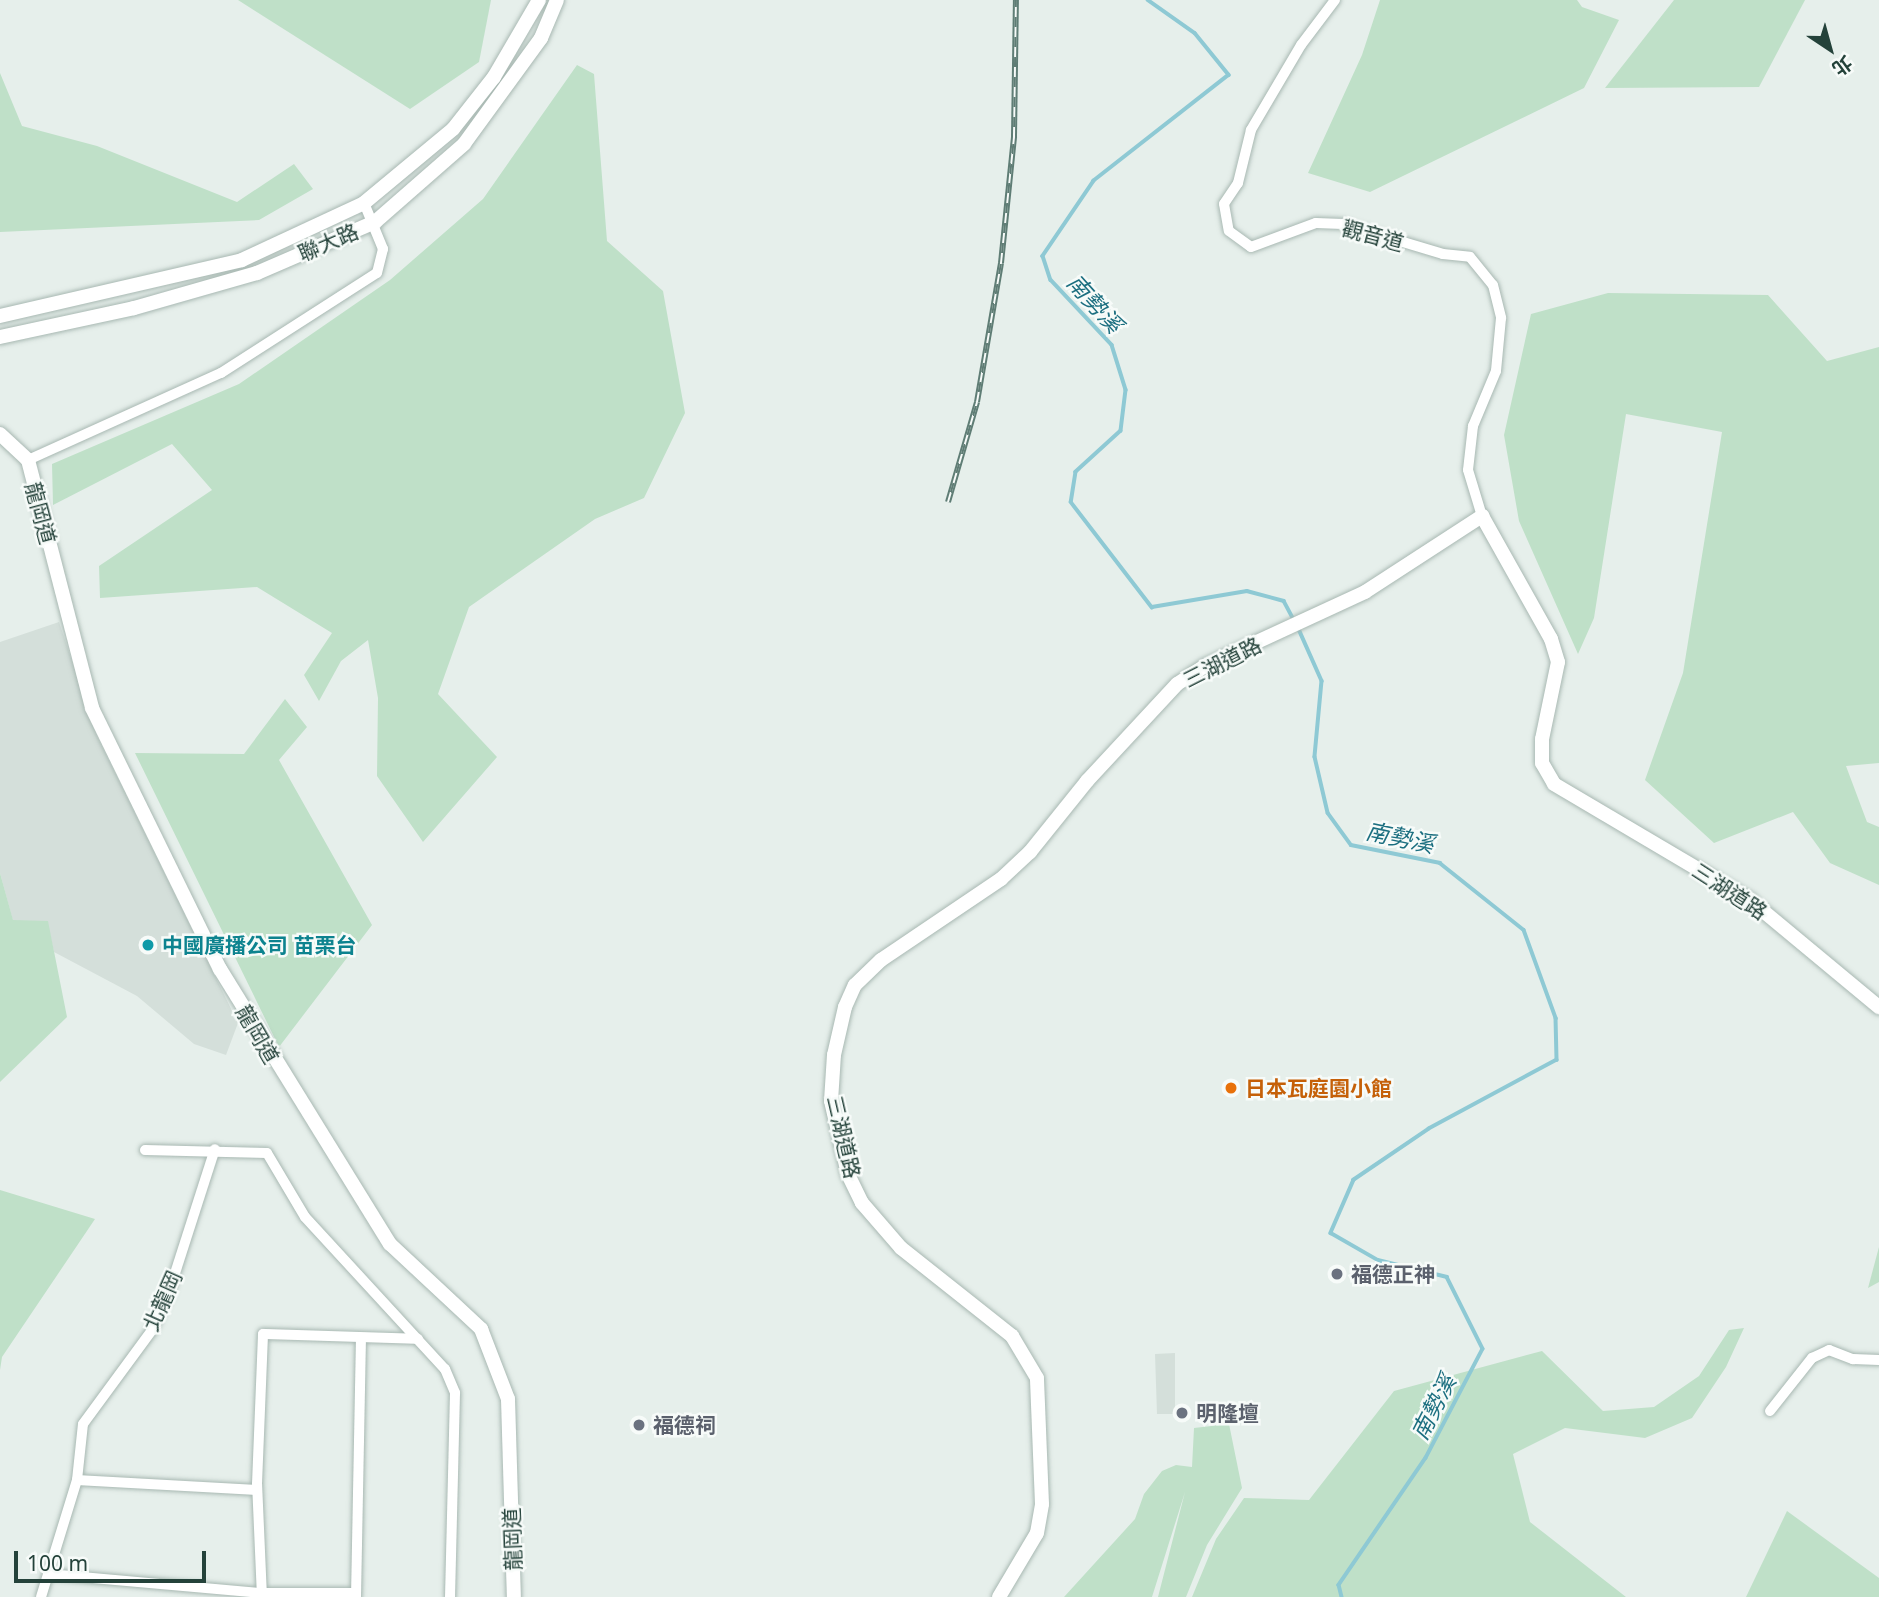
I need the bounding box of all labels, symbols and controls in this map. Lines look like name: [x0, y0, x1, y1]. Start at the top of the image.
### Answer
north arrow: [1795, 14, 1865, 84]
text: 北: [1827, 50, 1858, 82]
street label: 觀音道: [1339, 215, 1407, 255]
street label: 聯大路: [294, 218, 362, 266]
water label: 南勢溪: [1062, 268, 1128, 338]
street label: 龍岡道: [21, 479, 61, 547]
street label: 三湖道路: [1179, 632, 1265, 692]
water label: 南勢溪: [1363, 816, 1437, 858]
street label: 三湖道路: [1688, 858, 1772, 924]
place label: 中國廣播公司 苗栗台: [162, 932, 356, 958]
marker: 中國廣播公司 苗栗台: [140, 937, 156, 953]
street label: 龍岡道: [231, 1000, 285, 1068]
place label: 日本瓦庭園小館: [1245, 1075, 1392, 1101]
marker: 日本瓦庭園小館: [1223, 1080, 1239, 1096]
street label: 三湖道路: [822, 1093, 866, 1181]
place label: 福德正神: [1351, 1261, 1435, 1287]
marker: 福德正神: [1329, 1266, 1345, 1282]
street label: 北龍岡: [138, 1267, 186, 1335]
water label: 南勢溪: [1405, 1370, 1461, 1444]
place label: 明隆壇: [1196, 1400, 1259, 1426]
marker: 明隆壇: [1174, 1405, 1190, 1421]
place label: 福德祠: [653, 1412, 716, 1438]
marker: 福德祠: [631, 1417, 647, 1433]
street label: 龍岡道: [498, 1507, 526, 1571]
scale bar: [18, 1538, 210, 1582]
text: 100 m: [27, 1549, 88, 1577]

